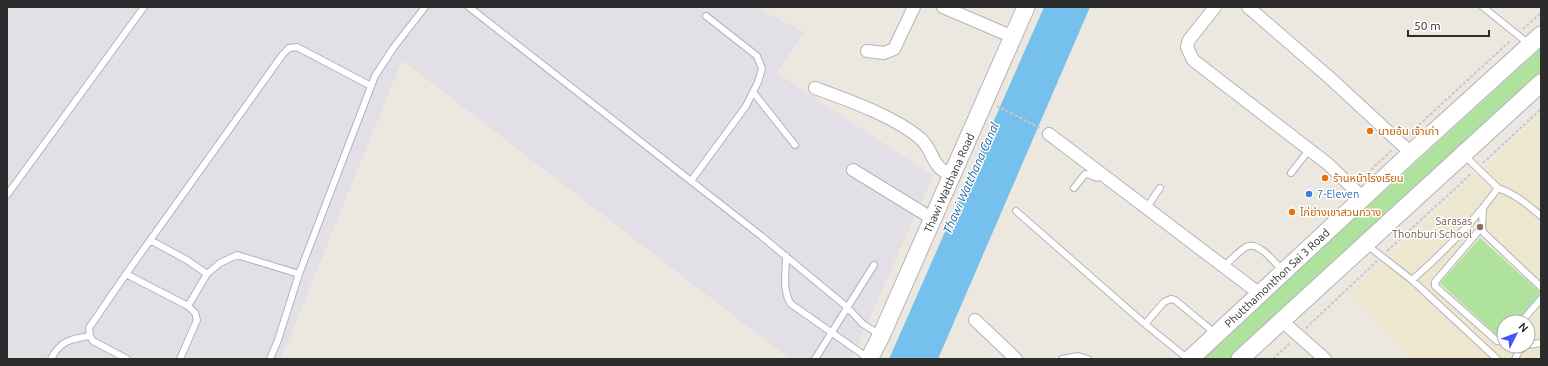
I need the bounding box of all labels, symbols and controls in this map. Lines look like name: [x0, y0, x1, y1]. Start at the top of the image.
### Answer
scale bar: [1408, 12, 1489, 38]
text: 50 m: [1414, 19, 1441, 32]
water label: Thawi Watthana Canal: [940, 120, 1001, 235]
place label: นายอ้น เจ้าเก่า: [1378, 125, 1439, 137]
marker: นายอ้น เจ้าเก่า: [1365, 126, 1375, 136]
street label: Thawi Watthana Road: [922, 131, 976, 235]
place label: ร้านหน้าโรงเรียน: [1333, 172, 1404, 184]
marker: ร้านหน้าโรงเรียน: [1320, 173, 1330, 183]
place label: 7-Eleven: [1317, 188, 1359, 200]
marker: 7-Eleven: [1304, 189, 1314, 199]
place label: ไก่ย่างเขาสวนกวาง: [1299, 206, 1381, 218]
marker: ไก่ย่างเขาสวนกวาง: [1287, 207, 1297, 217]
place label: Sarasas Thonburi School: [1392, 215, 1472, 240]
marker: Sarasas Thonburi School: [1475, 222, 1485, 232]
street label: Phutthamonthon Sai 3 Road: [1222, 226, 1332, 330]
north arrow: [1496, 314, 1536, 354]
text: N: [1516, 320, 1531, 334]

